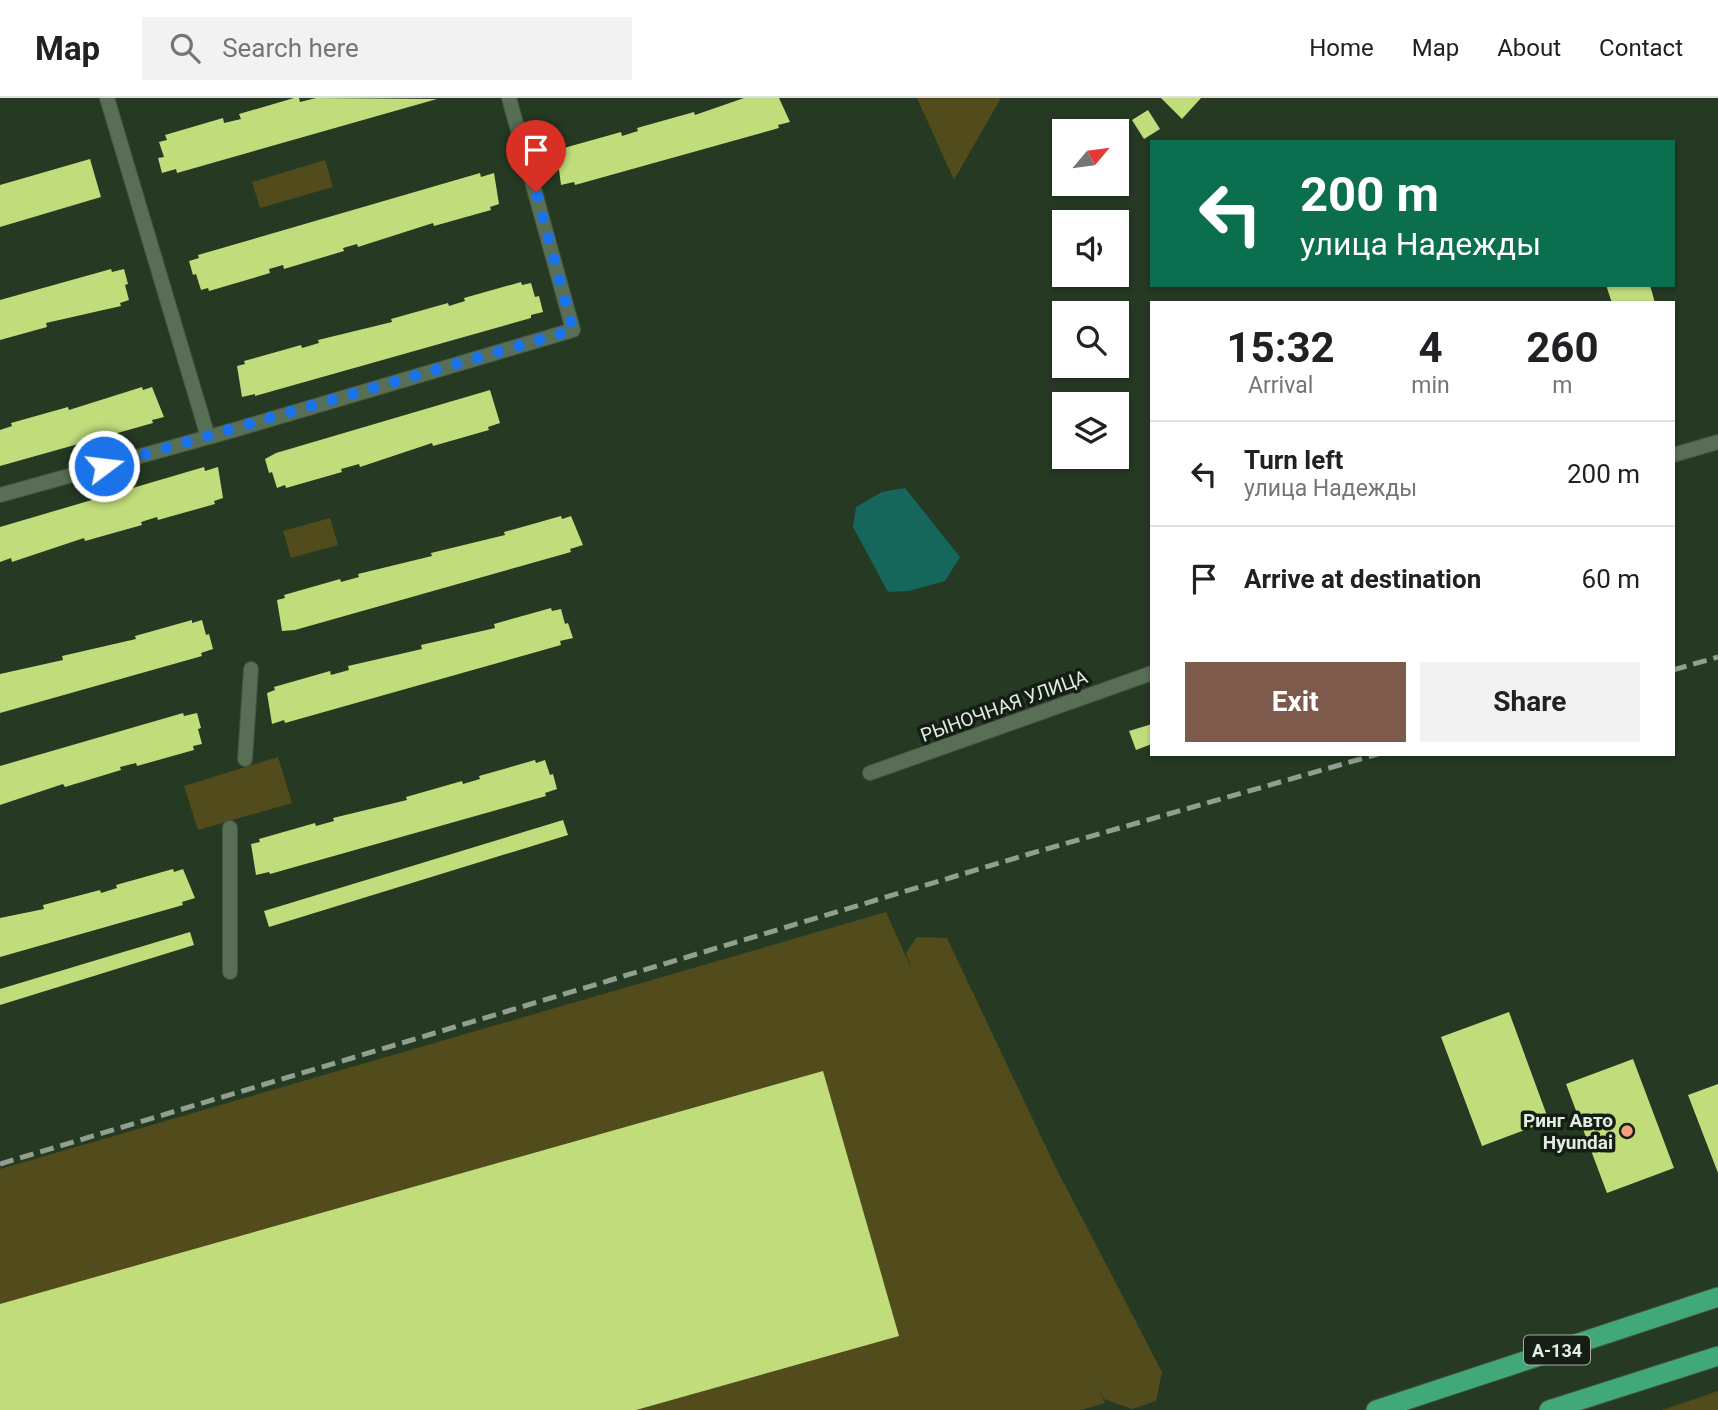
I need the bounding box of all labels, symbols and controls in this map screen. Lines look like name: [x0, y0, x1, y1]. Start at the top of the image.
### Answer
search box: [142, 17, 632, 80]
text: Map: [35, 29, 100, 68]
icon: search: [166, 29, 204, 67]
text: Search here: [222, 33, 359, 63]
text: Home: [1309, 34, 1374, 62]
text: Map: [1412, 34, 1459, 62]
text: About: [1497, 34, 1561, 62]
text: Contact: [1599, 34, 1683, 62]
north arrow: [1052, 119, 1129, 196]
map controls: [1052, 119, 1129, 469]
pin: [506, 120, 566, 192]
icon: arrive: [517, 131, 555, 169]
text: 200 m: [1300, 166, 1439, 223]
icon: left: [1185, 168, 1276, 259]
button: sound: [1052, 210, 1129, 287]
text: улица Надежды: [1300, 225, 1541, 263]
button: search: [1052, 301, 1129, 378]
text: 15:32: [1227, 323, 1335, 372]
text: 4: [1418, 323, 1443, 372]
text: 260: [1526, 323, 1599, 372]
text: Arrival: [1248, 372, 1313, 399]
text: min: [1411, 372, 1450, 399]
text: m: [1552, 372, 1572, 399]
button: layers: [1052, 392, 1129, 469]
position arrow: [67, 429, 141, 503]
text: Turn left: [1244, 445, 1343, 475]
icon: left: [1185, 455, 1223, 493]
text: 200 m: [1567, 459, 1640, 489]
text: улица Надежды: [1244, 475, 1417, 502]
icon: arrive: [1185, 560, 1223, 598]
text: Arrive at destination: [1244, 564, 1481, 594]
text: 60 m: [1582, 564, 1640, 594]
button: Exit: [1185, 662, 1406, 742]
button: Share: [1420, 662, 1640, 742]
street label: РЫНОЧНАЯ УЛИЦА: [917, 665, 1091, 747]
place label: Ринг Авто Hyundai: [1523, 1109, 1613, 1154]
marker: Ринг Авто Hyundai: [1619, 1123, 1635, 1139]
road number: А-134: [1524, 1336, 1590, 1364]

